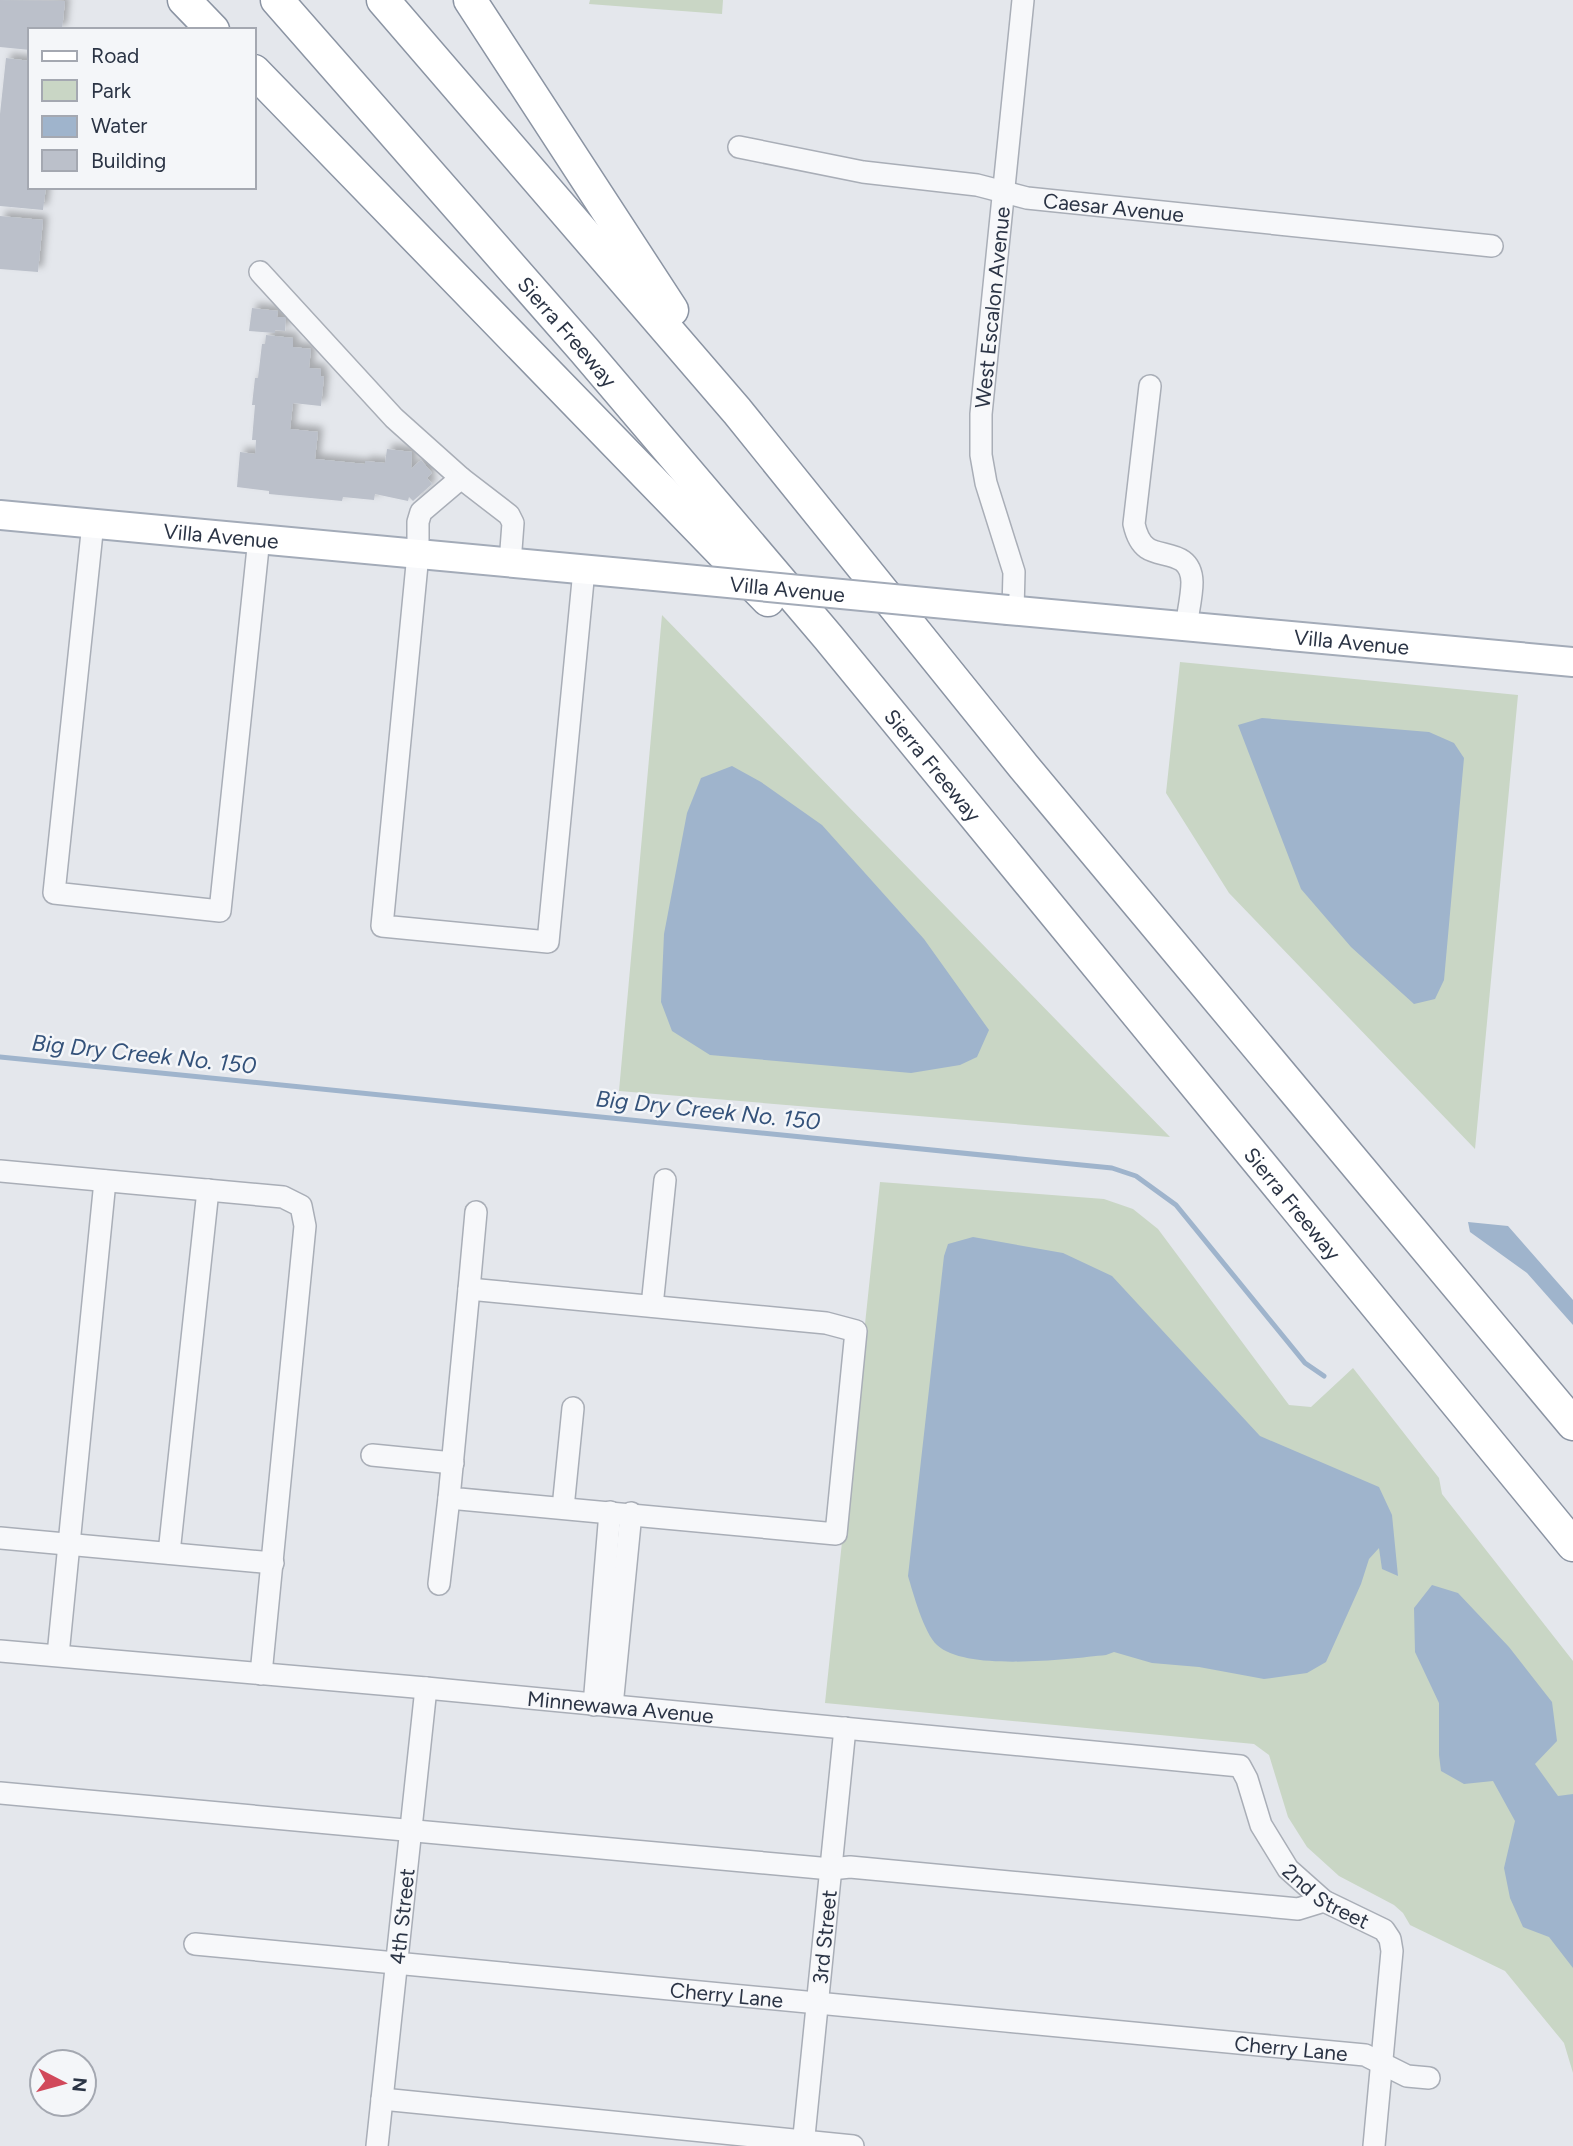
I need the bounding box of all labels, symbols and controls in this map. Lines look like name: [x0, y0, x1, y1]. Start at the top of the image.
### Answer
legend: [28, 28, 256, 189]
text: Road: [91, 43, 139, 68]
text: Park: [91, 78, 132, 103]
text: Water: [91, 113, 147, 138]
text: Building: [91, 148, 166, 173]
street label: Caesar Avenue: [1042, 187, 1185, 227]
street label: West Escalon Avenue: [969, 205, 1014, 409]
street label: Sierra Freeway: [513, 271, 622, 392]
street label: Villa Avenue: [162, 518, 280, 553]
street label: Villa Avenue: [729, 571, 846, 607]
street label: Villa Avenue: [1293, 624, 1410, 659]
street label: Sierra Freeway: [880, 704, 987, 826]
water label: Big Dry Creek No. 150: [30, 1028, 258, 1080]
water label: Big Dry Creek No. 150: [594, 1084, 822, 1136]
street label: Sierra Freeway: [1239, 1142, 1346, 1265]
street label: Minnewawa Avenue: [526, 1685, 715, 1728]
street label: 2nd Street: [1278, 1858, 1374, 1934]
street label: 4th Street: [384, 1867, 419, 1966]
street label: 3rd Street: [807, 1889, 841, 1986]
street label: Cherry Lane: [669, 1977, 784, 2012]
street label: Cherry Lane: [1233, 2030, 1349, 2066]
north arrow: [28, 2048, 98, 2118]
text: N: [67, 2076, 92, 2093]

